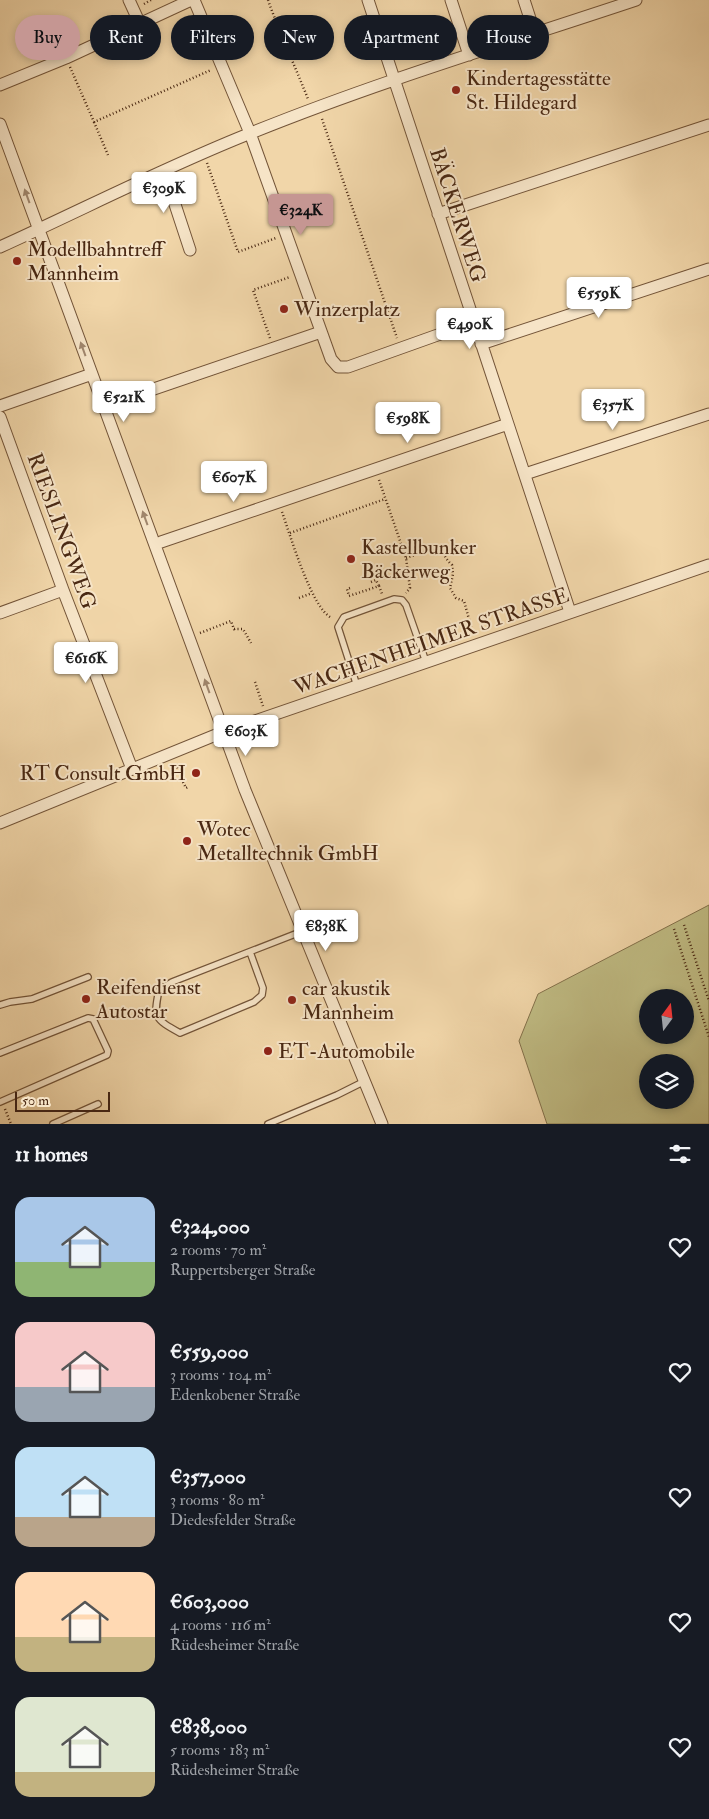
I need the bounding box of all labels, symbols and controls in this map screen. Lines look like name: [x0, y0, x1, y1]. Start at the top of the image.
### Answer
chip: Buy: [15, 15, 80, 60]
chip: Rent: [90, 15, 161, 60]
chip: Filters: [171, 15, 254, 60]
chip: New: [264, 15, 334, 60]
chip: Apartment: [344, 15, 457, 60]
chip: House: [467, 15, 549, 60]
place label: Kindertagesstätte St. Hildegard: [466, 65, 611, 116]
marker: Kindertagesstätte St. Hildegard: [450, 84, 462, 96]
street label: BÄCKERWEG: [423, 144, 492, 286]
pin: €309K: [129, 172, 199, 214]
text: €309K: [142, 178, 186, 198]
one-way arrow: [23, 188, 31, 203]
pin: €324K: [266, 194, 336, 236]
text: €324K: [279, 200, 323, 220]
place label: Modellbahntreff Mannheim: [27, 236, 167, 287]
marker: Modellbahntreff Mannheim: [11, 255, 23, 267]
pin: €559K: [564, 276, 634, 319]
text: €559K: [578, 283, 620, 303]
place label: Winzerplatz: [293, 296, 400, 323]
marker: Winzerplatz: [278, 303, 290, 315]
pin: €490K: [435, 308, 505, 350]
text: €490K: [447, 314, 493, 334]
one-way arrow: [79, 341, 86, 356]
pin: €521K: [89, 380, 159, 423]
text: €521K: [103, 387, 145, 407]
pin: €357K: [578, 388, 648, 431]
text: €357K: [592, 395, 634, 415]
pin: €598K: [373, 402, 443, 444]
text: €598K: [386, 408, 430, 428]
street label: RIESLINGWEG: [21, 449, 102, 613]
pin: €607K: [199, 460, 269, 503]
text: €607K: [212, 467, 256, 487]
one-way arrow: [141, 510, 148, 525]
place label: Kastellbunker Bäckerweg: [361, 534, 476, 585]
marker: Kastellbunker Bäckerweg: [345, 553, 357, 565]
street label: WACHENHEIMER STRASSE: [289, 582, 572, 702]
pin: €616K: [51, 642, 121, 684]
text: €616K: [65, 648, 107, 668]
one-way arrow: [203, 679, 210, 694]
pin: €603K: [211, 714, 281, 757]
text: €603K: [225, 721, 267, 741]
place label: RT Consult GmbH: [20, 760, 186, 787]
marker: RT Consult GmbH: [190, 767, 202, 779]
place label: Wotec Metalltechnik GmbH: [196, 816, 379, 867]
marker: Wotec Metalltechnik GmbH: [181, 835, 193, 847]
pin: €838K: [291, 910, 361, 952]
text: €838K: [305, 916, 347, 936]
place label: Reifendienst Autostar: [95, 974, 201, 1025]
place label: car akustik Mannheim: [302, 975, 394, 1026]
north arrow: [639, 989, 694, 1044]
map controls: [639, 989, 694, 1109]
marker: Reifendienst Autostar: [80, 993, 92, 1005]
marker: car akustik Mannheim: [286, 994, 298, 1006]
place label: ET-Automobile: [278, 1038, 415, 1065]
marker: ET-Automobile: [262, 1045, 274, 1057]
button: layers: [639, 1054, 694, 1109]
scale bar: [15, 1089, 110, 1112]
text: 50 m: [22, 1092, 49, 1109]
icon: filters: [666, 1140, 694, 1168]
text: 11 homes: [15, 1141, 88, 1168]
text: €324,000: [170, 1213, 250, 1240]
icon: home: [55, 1217, 115, 1277]
icon: heart: [666, 1233, 694, 1261]
text: 2 rooms · 70 m²: [170, 1240, 266, 1260]
text: Ruppertsberger Straße: [170, 1260, 315, 1280]
text: €559,000: [170, 1338, 249, 1365]
icon: home: [55, 1342, 115, 1402]
icon: heart: [666, 1358, 694, 1386]
text: 3 rooms · 104 m²: [170, 1365, 271, 1385]
text: Edenkobener Straße: [170, 1385, 300, 1405]
text: €357,000: [170, 1463, 246, 1490]
icon: home: [55, 1467, 115, 1527]
icon: heart: [666, 1483, 694, 1511]
text: 3 rooms · 80 m²: [170, 1490, 265, 1510]
text: Diedesfelder Straße: [170, 1510, 296, 1530]
text: €603,000: [170, 1588, 249, 1615]
icon: home: [55, 1592, 115, 1652]
icon: heart: [666, 1608, 694, 1636]
text: 4 rooms · 116 m²: [170, 1615, 271, 1635]
text: Rüdesheimer Straße: [170, 1635, 299, 1655]
text: €838,000: [170, 1713, 247, 1740]
icon: home: [55, 1717, 115, 1777]
icon: heart: [666, 1733, 694, 1761]
text: 5 rooms · 183 m²: [170, 1740, 269, 1760]
text: Rüdesheimer Straße: [170, 1760, 299, 1780]

